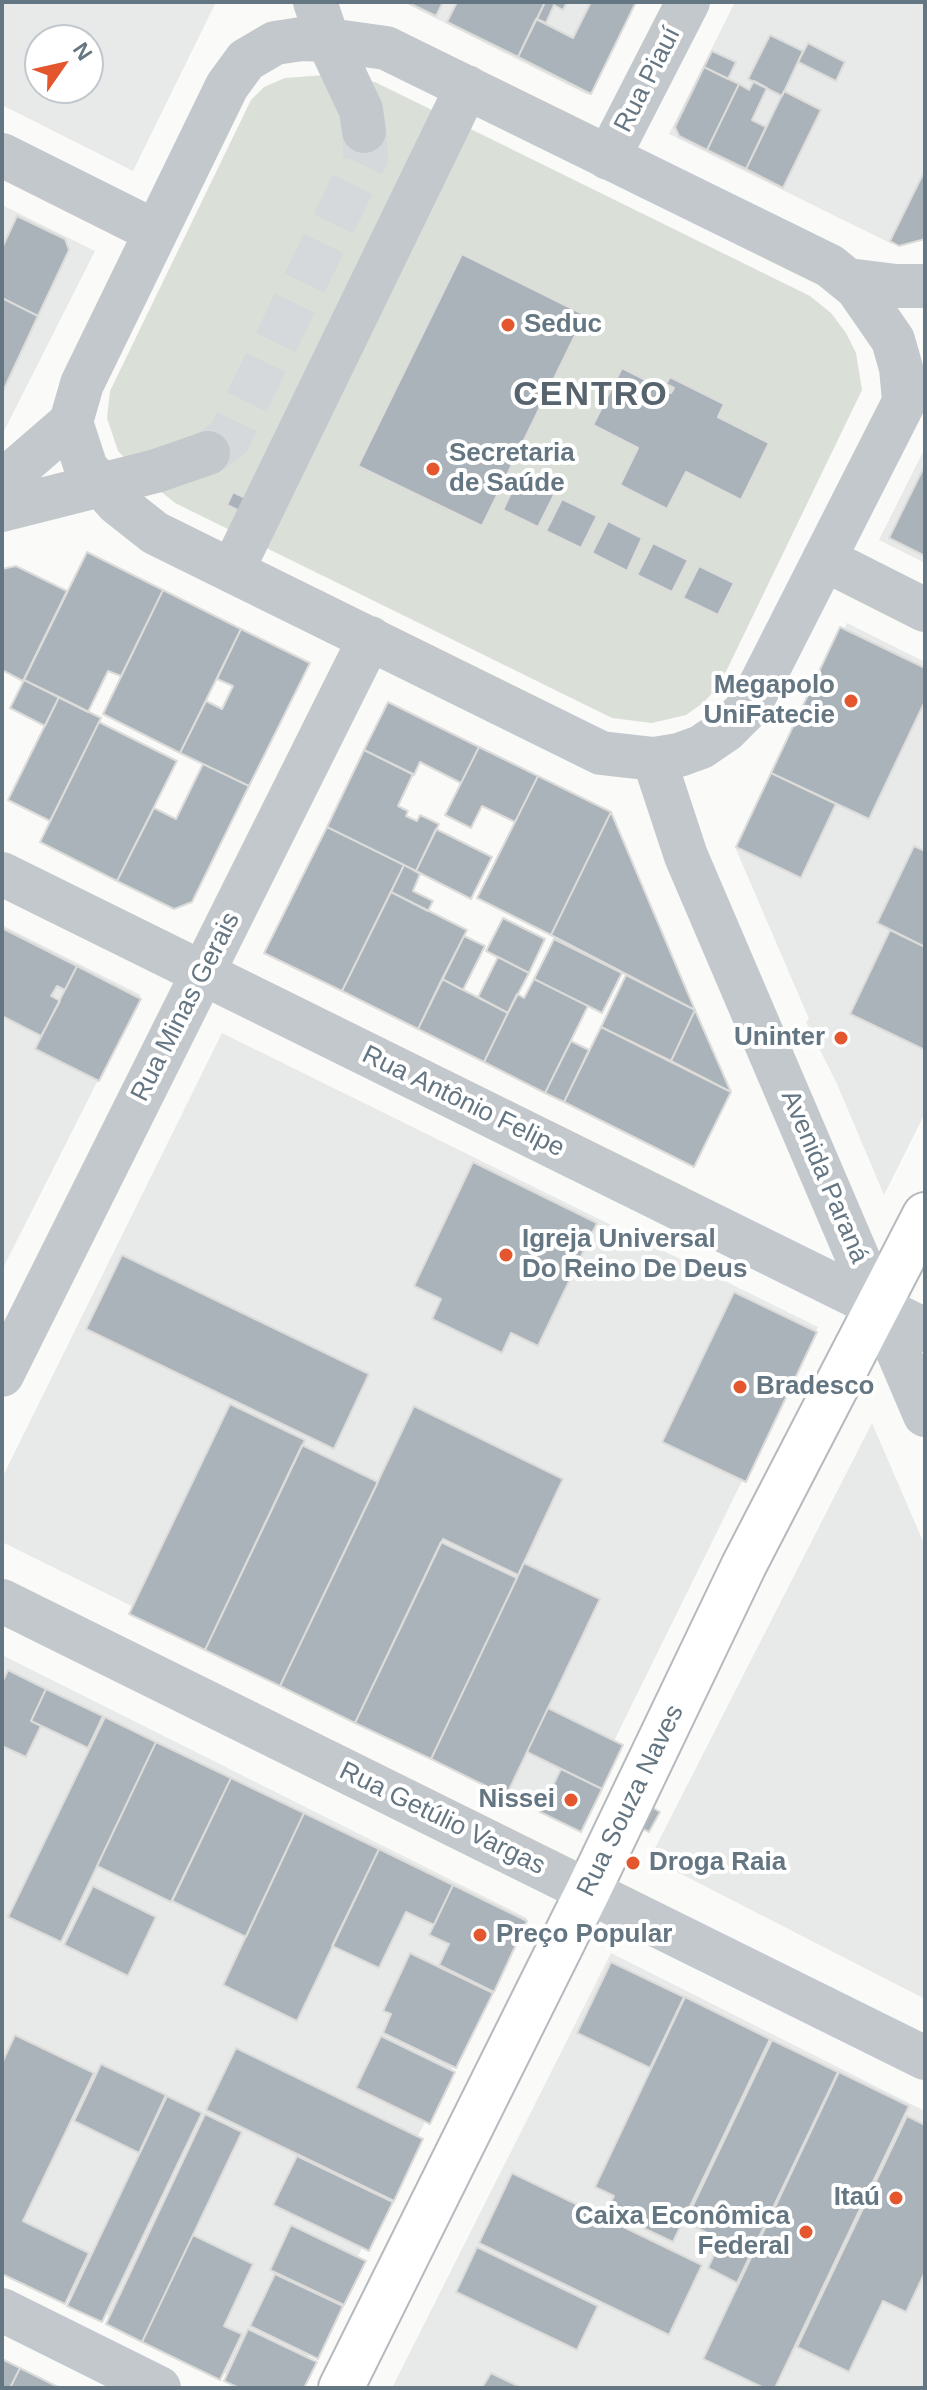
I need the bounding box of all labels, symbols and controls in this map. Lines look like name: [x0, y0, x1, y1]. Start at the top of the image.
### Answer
street label: Rua Piauí: [608, 22, 688, 138]
north arrow: [24, 24, 104, 104]
text: N: [68, 38, 97, 65]
place label: Seduc: [524, 309, 602, 341]
marker: Seduc: [499, 316, 517, 334]
district label: CENTRO: [513, 376, 669, 416]
place label: Secretaria de Saúde: [449, 438, 575, 500]
marker: Secretaria de Saúde: [424, 460, 442, 478]
place label: Megapolo UniFatecie: [704, 670, 835, 732]
marker: Megapolo UniFatecie: [842, 692, 860, 710]
street label: Rua Minas Gerais: [125, 907, 247, 1107]
place label: Uninter: [734, 1022, 825, 1054]
marker: Uninter: [832, 1029, 850, 1047]
street label: Rua Antônio Felipe: [357, 1040, 569, 1164]
street label: Avenida Paraná: [774, 1086, 874, 1268]
place label: Igreja Universal Do Reino De Deus: [522, 1224, 747, 1286]
marker: Igreja Universal Do Reino De Deus: [497, 1246, 515, 1264]
place label: Bradesco: [756, 1371, 874, 1403]
marker: Bradesco: [731, 1378, 749, 1396]
street label: Rua Souza Naves: [571, 1700, 691, 1902]
street label: Rua Getúlio Vargas: [334, 1756, 550, 1882]
place label: Nissei: [478, 1784, 555, 1816]
marker: Nissei: [562, 1791, 580, 1809]
place label: Droga Raia: [649, 1847, 786, 1879]
marker: Droga Raia: [624, 1854, 642, 1872]
place label: Preço Popular: [496, 1919, 672, 1951]
marker: Preço Popular: [471, 1926, 489, 1944]
place label: Itaú: [834, 2182, 880, 2214]
marker: Itaú: [887, 2189, 905, 2207]
place label: Caixa Econômica Federal: [575, 2201, 790, 2262]
marker: Caixa Econômica Federal: [797, 2223, 815, 2241]

